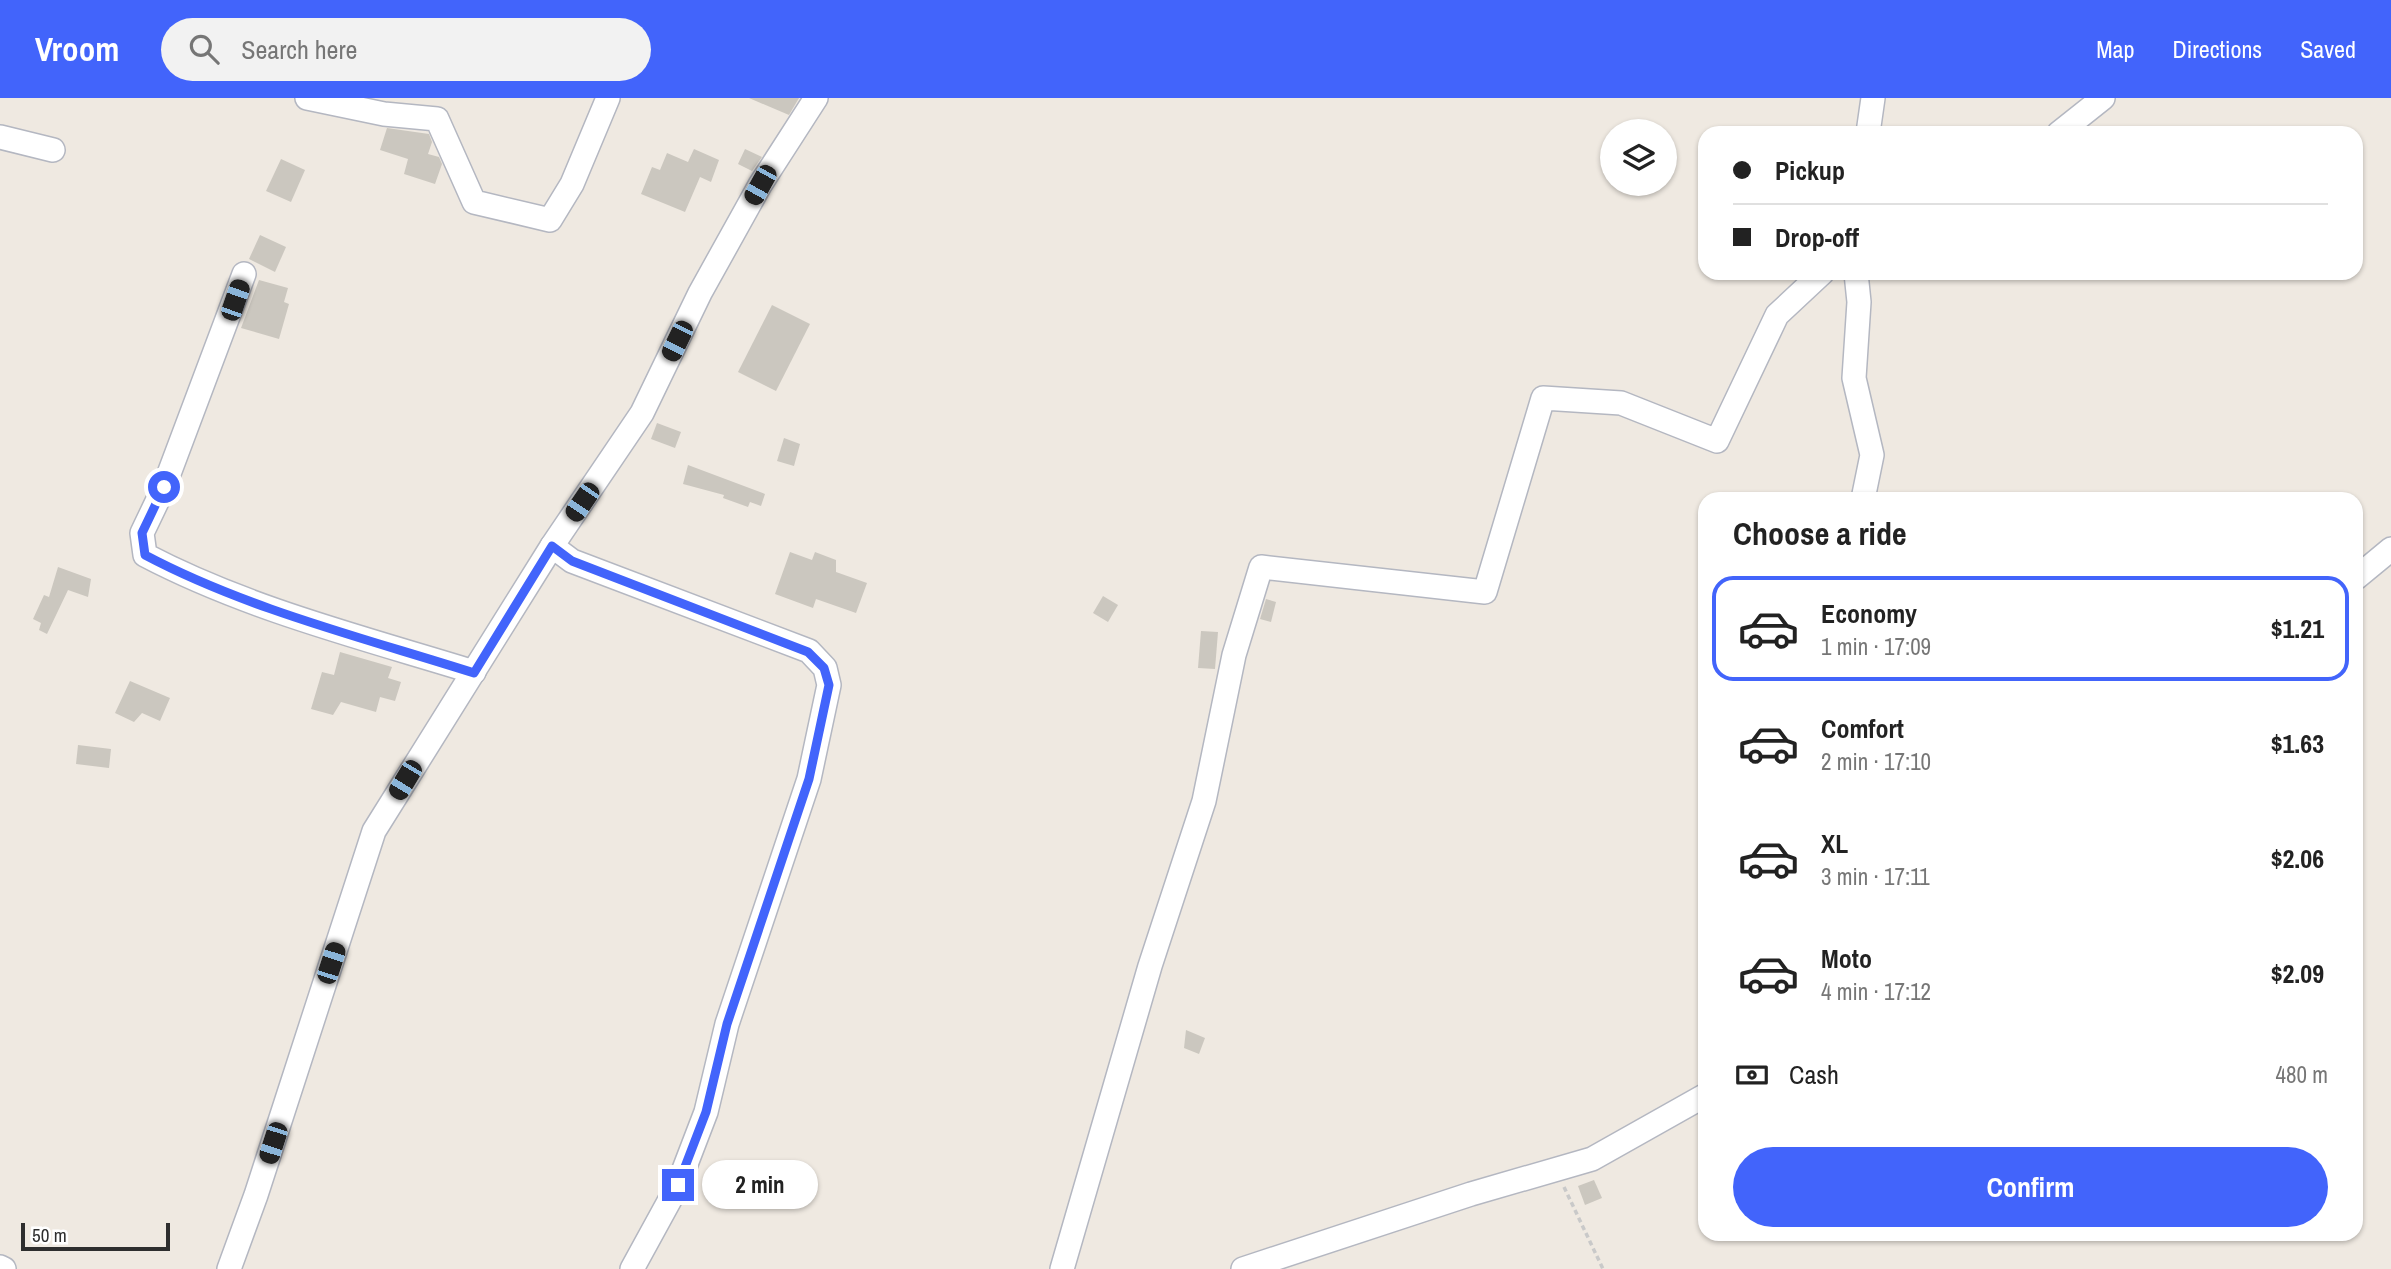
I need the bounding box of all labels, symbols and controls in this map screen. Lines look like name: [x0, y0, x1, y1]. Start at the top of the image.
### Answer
search box: [161, 18, 651, 81]
text: Vroom: [35, 27, 119, 71]
icon: search: [185, 30, 223, 68]
text: Search here: [241, 32, 357, 67]
text: Map: [2096, 33, 2134, 65]
text: Directions: [2172, 33, 2262, 65]
text: Saved: [2300, 33, 2356, 65]
map controls: [1600, 119, 1677, 196]
button: layers: [1600, 119, 1677, 196]
text: Pickup: [1775, 153, 1845, 188]
car: [741, 162, 780, 208]
text: Drop-off: [1775, 220, 1859, 255]
car: [219, 277, 252, 323]
car: [659, 318, 696, 364]
route start: [148, 471, 180, 503]
car: [562, 479, 603, 525]
text: Choose a ride: [1733, 512, 1907, 555]
text: Economy: [1821, 596, 1917, 631]
icon: car: [1737, 597, 1800, 660]
text: $1.21: [2271, 611, 2324, 646]
text: 1 min · 17:09: [1821, 631, 1931, 662]
text: Comfort: [1821, 711, 1904, 746]
icon: car: [1737, 712, 1800, 775]
text: $1.63: [2271, 726, 2324, 761]
text: 2 min · 17:10: [1821, 746, 1931, 777]
car: [386, 757, 425, 803]
text: XL: [1821, 826, 1848, 861]
icon: car: [1737, 827, 1800, 890]
text: $2.06: [2271, 841, 2324, 876]
text: 3 min · 17:11: [1821, 861, 1930, 892]
car: [315, 940, 348, 986]
text: Moto: [1821, 941, 1872, 976]
icon: car: [1737, 942, 1800, 1005]
text: $2.09: [2271, 956, 2324, 991]
text: 4 min · 17:12: [1821, 976, 1931, 1007]
icon: cash: [1733, 1056, 1771, 1094]
text: Cash: [1789, 1057, 1839, 1092]
text: 480 m: [2276, 1059, 2328, 1090]
car: [257, 1120, 290, 1166]
button: Confirm: [1733, 1147, 2328, 1227]
callout: 2 min: [702, 1160, 818, 1210]
route end: [662, 1169, 694, 1201]
text: 2 min: [735, 1169, 785, 1200]
scale bar: [21, 1220, 170, 1252]
text: 50 m: [32, 1222, 67, 1248]

